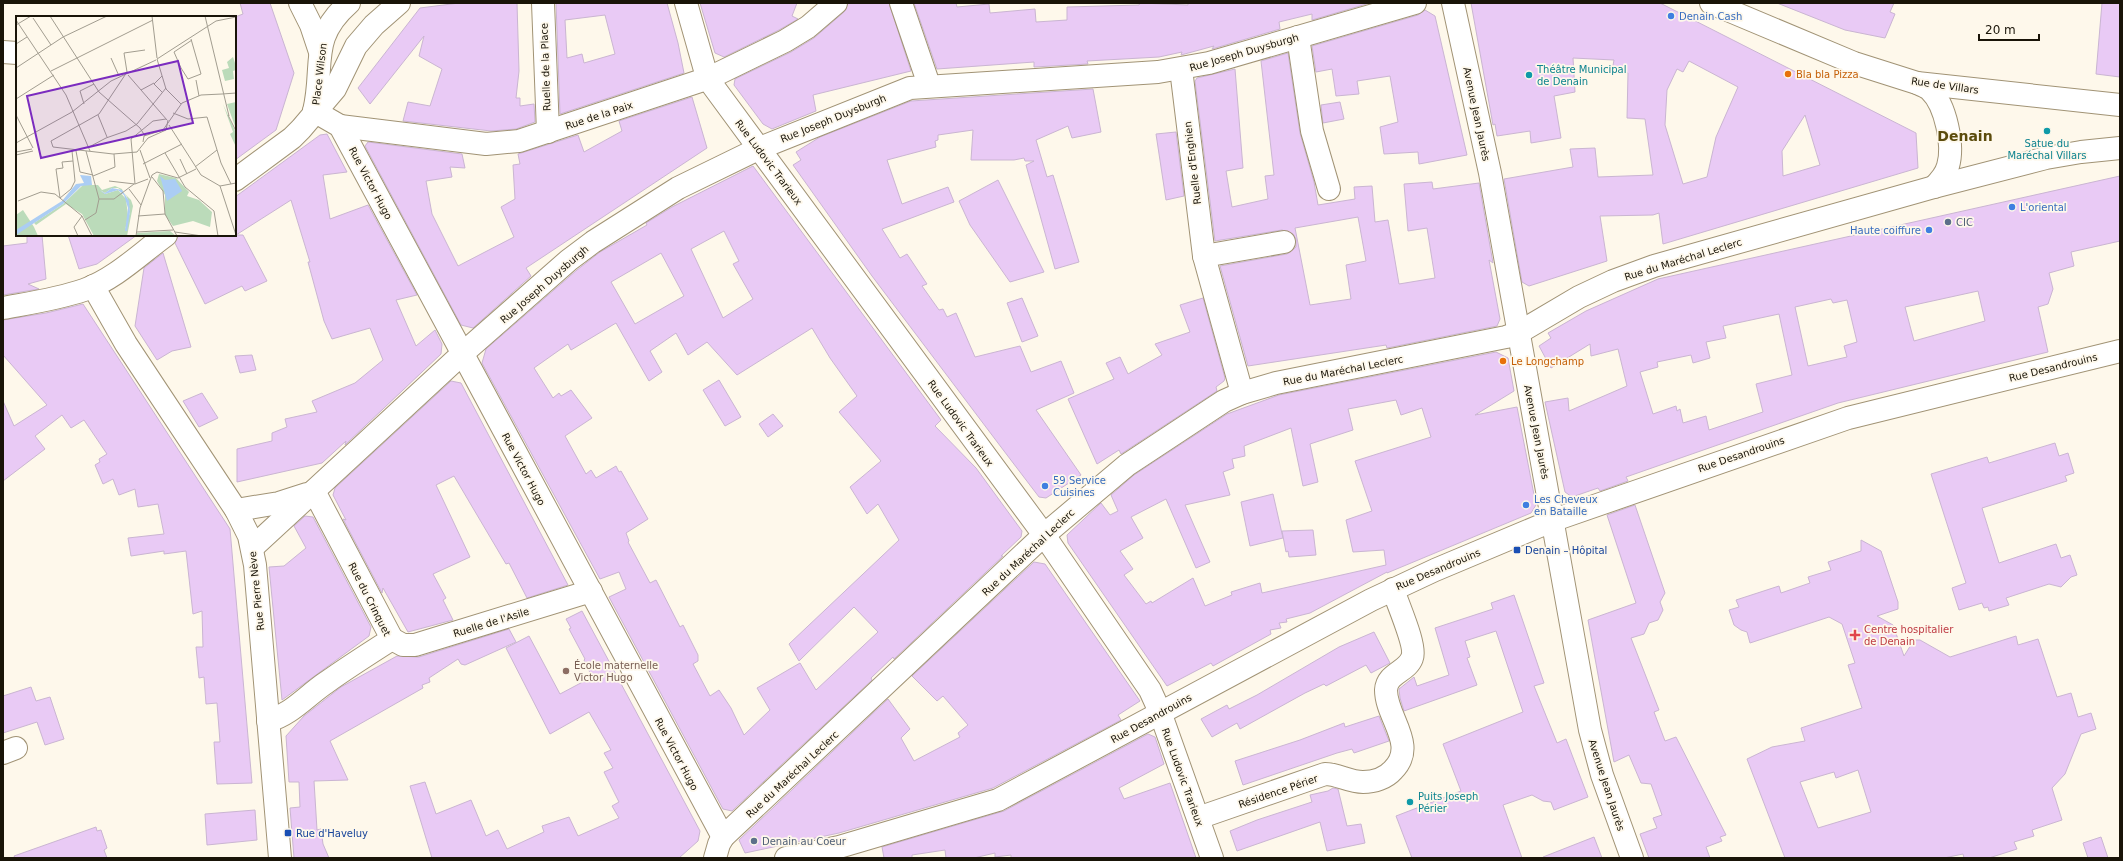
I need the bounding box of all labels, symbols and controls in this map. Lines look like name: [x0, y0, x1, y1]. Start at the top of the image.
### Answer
marker: Denain Cash: [1666, 11, 1676, 21]
place label: Denain Cash: [1679, 11, 1742, 22]
inset map: [16, 16, 236, 236]
scale bar: [1979, 16, 2039, 42]
street label: Ruelle de la Place: [538, 23, 553, 111]
text: 20 m: [1985, 23, 2016, 37]
street label: Rue Joseph Duysburgh: [1188, 32, 1300, 73]
street label: Place Wilson: [310, 42, 329, 106]
place label: Théâtre Municipal de Denain: [1536, 64, 1626, 87]
street label: Avenue Jean Jaurès: [1461, 66, 1492, 162]
marker: Bla bla Pizza: [1783, 69, 1793, 79]
place label: Bla bla Pizza: [1796, 69, 1859, 80]
marker: Théâtre Municipal de Denain: [1524, 70, 1534, 80]
street label: Rue de Villars: [1910, 75, 1979, 96]
street label: Rue Joseph Duysburgh: [779, 92, 888, 145]
street label: Rue de la Paix: [564, 99, 634, 132]
street label: Rue Ludovic Trarieux: [733, 117, 804, 207]
street label: Ruelle d'Enghien: [1182, 121, 1203, 205]
marker: Satue du Maréchal Villars: [2042, 126, 2052, 136]
district label: Denain: [1937, 128, 1993, 144]
place label: Satue du Maréchal Villars: [2007, 138, 2087, 161]
street label: Rue Victor Hugo: [347, 145, 394, 221]
marker: L'oriental: [2007, 202, 2017, 212]
place label: L'oriental: [2020, 202, 2067, 213]
marker: CIC: [1943, 217, 1953, 227]
place label: CIC: [1956, 217, 1973, 228]
place label: Haute coiffure: [1850, 225, 1921, 236]
marker: Haute coiffure: [1924, 225, 1934, 235]
street label: Rue du Maréchal Leclerc: [1623, 236, 1743, 283]
street label: Rue Joseph Duysburgh: [498, 243, 591, 326]
street label: Rue Desandrouins: [2008, 351, 2098, 384]
street label: Rue du Maréchal Leclerc: [1282, 353, 1404, 388]
marker: Le Longchamp: [1498, 356, 1508, 366]
place label: Le Longchamp: [1511, 356, 1584, 367]
street label: Rue Ludovic Trarieux: [926, 378, 996, 469]
street label: Avenue Jean Jaurès: [1522, 384, 1551, 480]
street label: Rue Victor Hugo: [500, 431, 547, 507]
street label: Rue Desandrouins: [1696, 435, 1786, 474]
place label: 59 Service Cuisines: [1053, 475, 1106, 498]
marker: 59 Service Cuisines: [1040, 481, 1050, 491]
place label: Les Cheveux en Bataille: [1534, 494, 1598, 517]
marker: Les Cheveux en Bataille: [1521, 500, 1531, 510]
street label: Rue du Maréchal Leclerc: [980, 507, 1077, 598]
marker: Denain – Hôpital: [1512, 545, 1522, 555]
place label: Denain – Hôpital: [1525, 545, 1607, 556]
street label: Rue Desandrouins: [1394, 547, 1482, 592]
street label: Rue Pierre Nève: [247, 551, 266, 631]
street label: Rue du Crinquet: [346, 561, 393, 638]
street label: Ruelle de l'Asile: [452, 606, 530, 639]
place label: Centre hospitalier de Denain: [1864, 624, 1954, 647]
marker: Centre hospitalier de Denain: [1849, 629, 1861, 641]
place label: École maternelle Victor Hugo: [574, 659, 658, 683]
marker: École maternelle Victor Hugo: [561, 666, 571, 676]
street label: Rue Desandrouins: [1109, 692, 1194, 745]
street label: Rue Victor Hugo: [653, 716, 700, 792]
street label: Rue Ludovic Trarieux: [1160, 726, 1205, 828]
street label: Rue du Maréchal Leclerc: [744, 729, 841, 820]
street label: Avenue Jean Jaurès: [1586, 738, 1627, 832]
street label: Résidence Périer: [1237, 772, 1320, 810]
place label: Puits Joseph Périer: [1418, 791, 1478, 814]
marker: Puits Joseph Périer: [1405, 797, 1415, 807]
marker: Rue d'Haveluy: [283, 828, 293, 838]
place label: Rue d'Haveluy: [296, 828, 368, 839]
marker: Denain au Coeur: [749, 836, 759, 846]
place label: Denain au Coeur: [762, 836, 847, 847]

